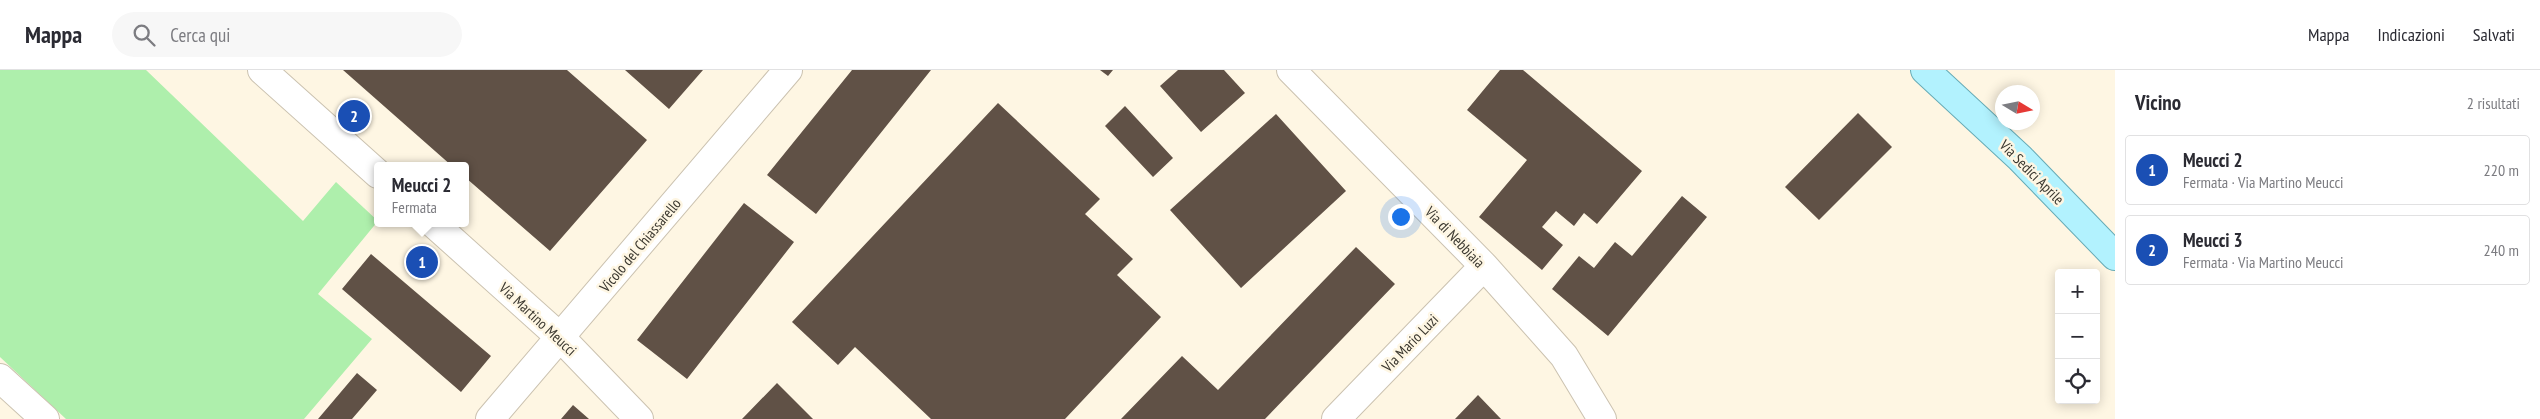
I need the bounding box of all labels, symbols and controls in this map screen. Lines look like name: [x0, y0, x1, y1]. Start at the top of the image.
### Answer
search box: [112, 12, 462, 57]
text: Mappa: [25, 19, 82, 50]
icon: search: [130, 21, 158, 49]
text: Cerca qui: [170, 23, 230, 47]
text: Mappa: [2308, 23, 2349, 46]
text: Indicazioni: [2377, 23, 2445, 46]
text: Salvati: [2473, 23, 2515, 46]
north arrow: [1995, 85, 2040, 130]
text: Vicino: [2135, 89, 2181, 116]
text: 2 risultati: [2467, 93, 2520, 113]
pin: 2: [338, 97, 370, 135]
street label: Via Sedici Aprile: [1995, 135, 2068, 208]
text: Meucci 2: [2183, 148, 2243, 172]
text: 1: [2148, 160, 2156, 180]
text: 220 m: [2484, 160, 2519, 180]
popup: [374, 162, 469, 227]
text: Fermata · Via Martino Meucci: [2183, 172, 2344, 192]
text: Meucci 2: [392, 173, 451, 197]
street label: Vicolo del Chiassarello: [594, 194, 685, 297]
text: Fermata: [392, 197, 437, 217]
street label: Via di Nebbiaia: [1420, 202, 1489, 272]
your location: [1388, 204, 1414, 230]
text: Meucci 3: [2183, 228, 2243, 252]
text: 2: [2148, 240, 2156, 260]
text: 240 m: [2484, 240, 2519, 260]
pin: 1: [406, 243, 438, 281]
text: Fermata · Via Martino Meucci: [2183, 252, 2344, 272]
map controls: [2055, 269, 2100, 404]
button: +: [2055, 269, 2100, 314]
street label: Via Martino Meucci: [495, 278, 581, 360]
street label: Via Mario Luzi: [1377, 310, 1442, 377]
button: −: [2055, 314, 2100, 359]
button: locate: [2055, 359, 2100, 404]

